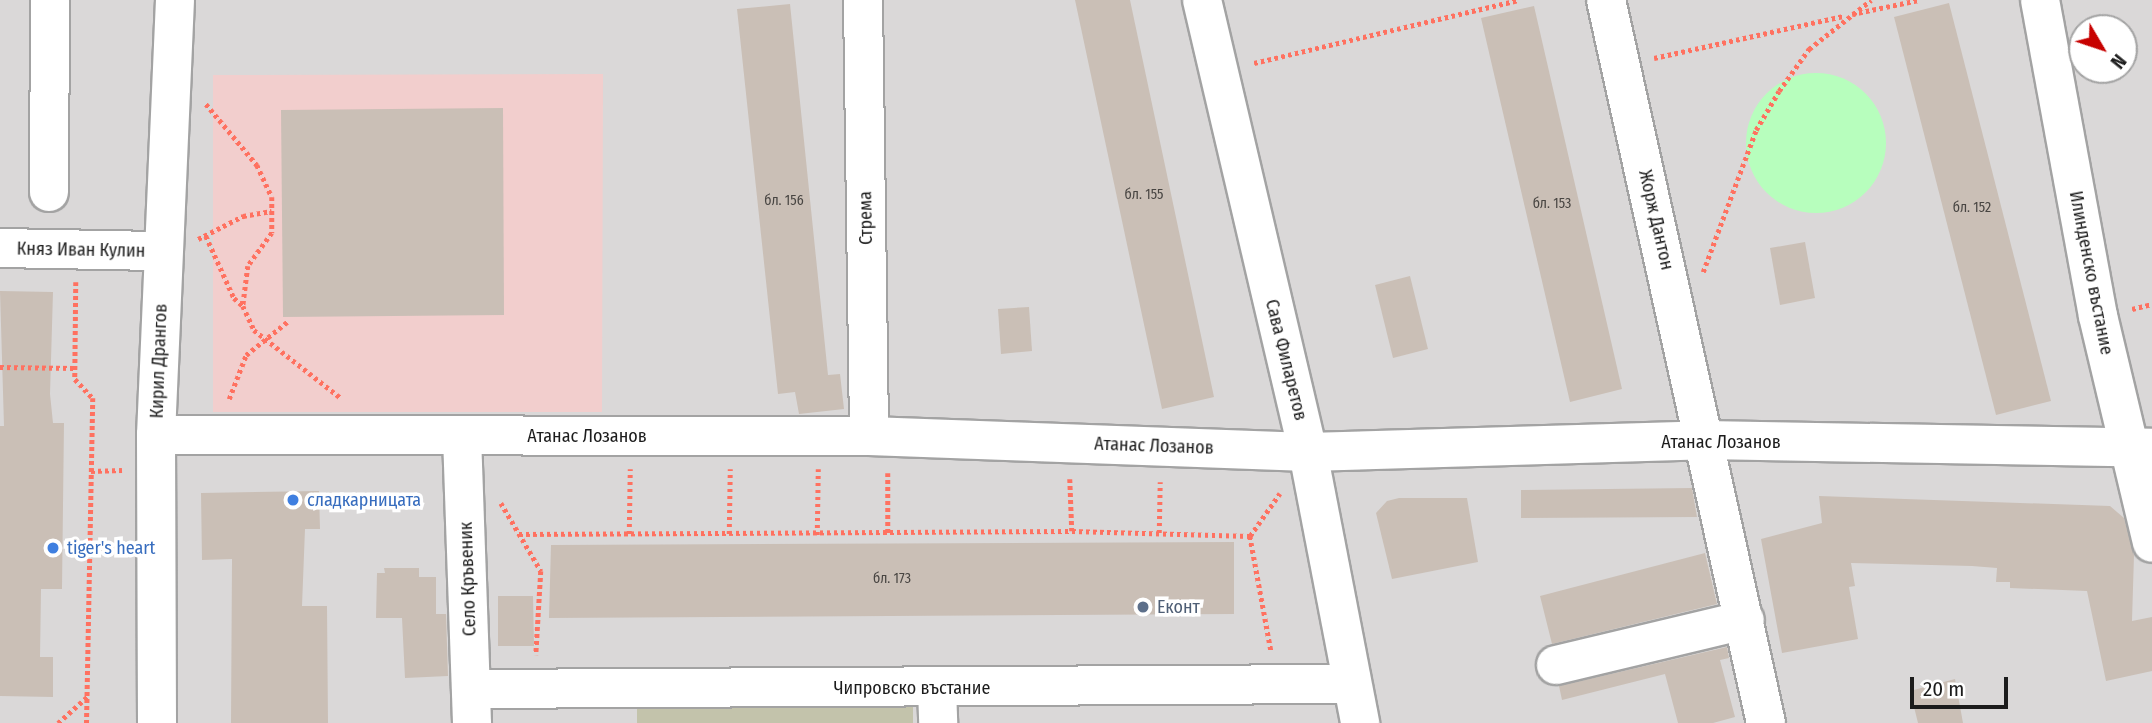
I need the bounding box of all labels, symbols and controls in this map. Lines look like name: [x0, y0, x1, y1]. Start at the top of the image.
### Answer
north arrow: [2068, 14, 2138, 84]
text: N: [2106, 50, 2131, 73]
street label: Жорж Дантон: [1634, 168, 1678, 272]
house number: бл. 155: [1125, 187, 1163, 203]
street label: Илинденско въстание: [2065, 189, 2117, 357]
street label: Стрема: [855, 191, 877, 245]
house number: бл. 156: [764, 193, 804, 209]
house number: бл. 153: [1533, 196, 1571, 212]
house number: бл. 152: [1953, 200, 1991, 216]
street label: Княз Иван Кулин: [17, 238, 145, 262]
street label: Сава Филаретов: [1261, 297, 1311, 423]
street label: Кирил Дрангов: [146, 303, 172, 419]
street label: Атанас Лозанов: [527, 425, 647, 447]
street label: Атанас Лозанов: [1661, 431, 1781, 453]
street label: Атанас Лозанов: [1094, 433, 1214, 459]
place label: сладкарницата: [307, 489, 421, 511]
marker: сладкарницата: [285, 492, 301, 508]
street label: Село Кръвеник: [455, 521, 481, 637]
place label: tiger's heart: [67, 537, 155, 559]
marker: tiger's heart: [45, 540, 61, 556]
house number: бл. 173: [873, 571, 911, 587]
place label: Еконт: [1157, 596, 1200, 618]
marker: Еконт: [1135, 599, 1151, 615]
scale bar: [1914, 664, 2012, 708]
text: 20 m: [1923, 676, 1964, 702]
street label: Чипровско въстание: [834, 677, 990, 699]

